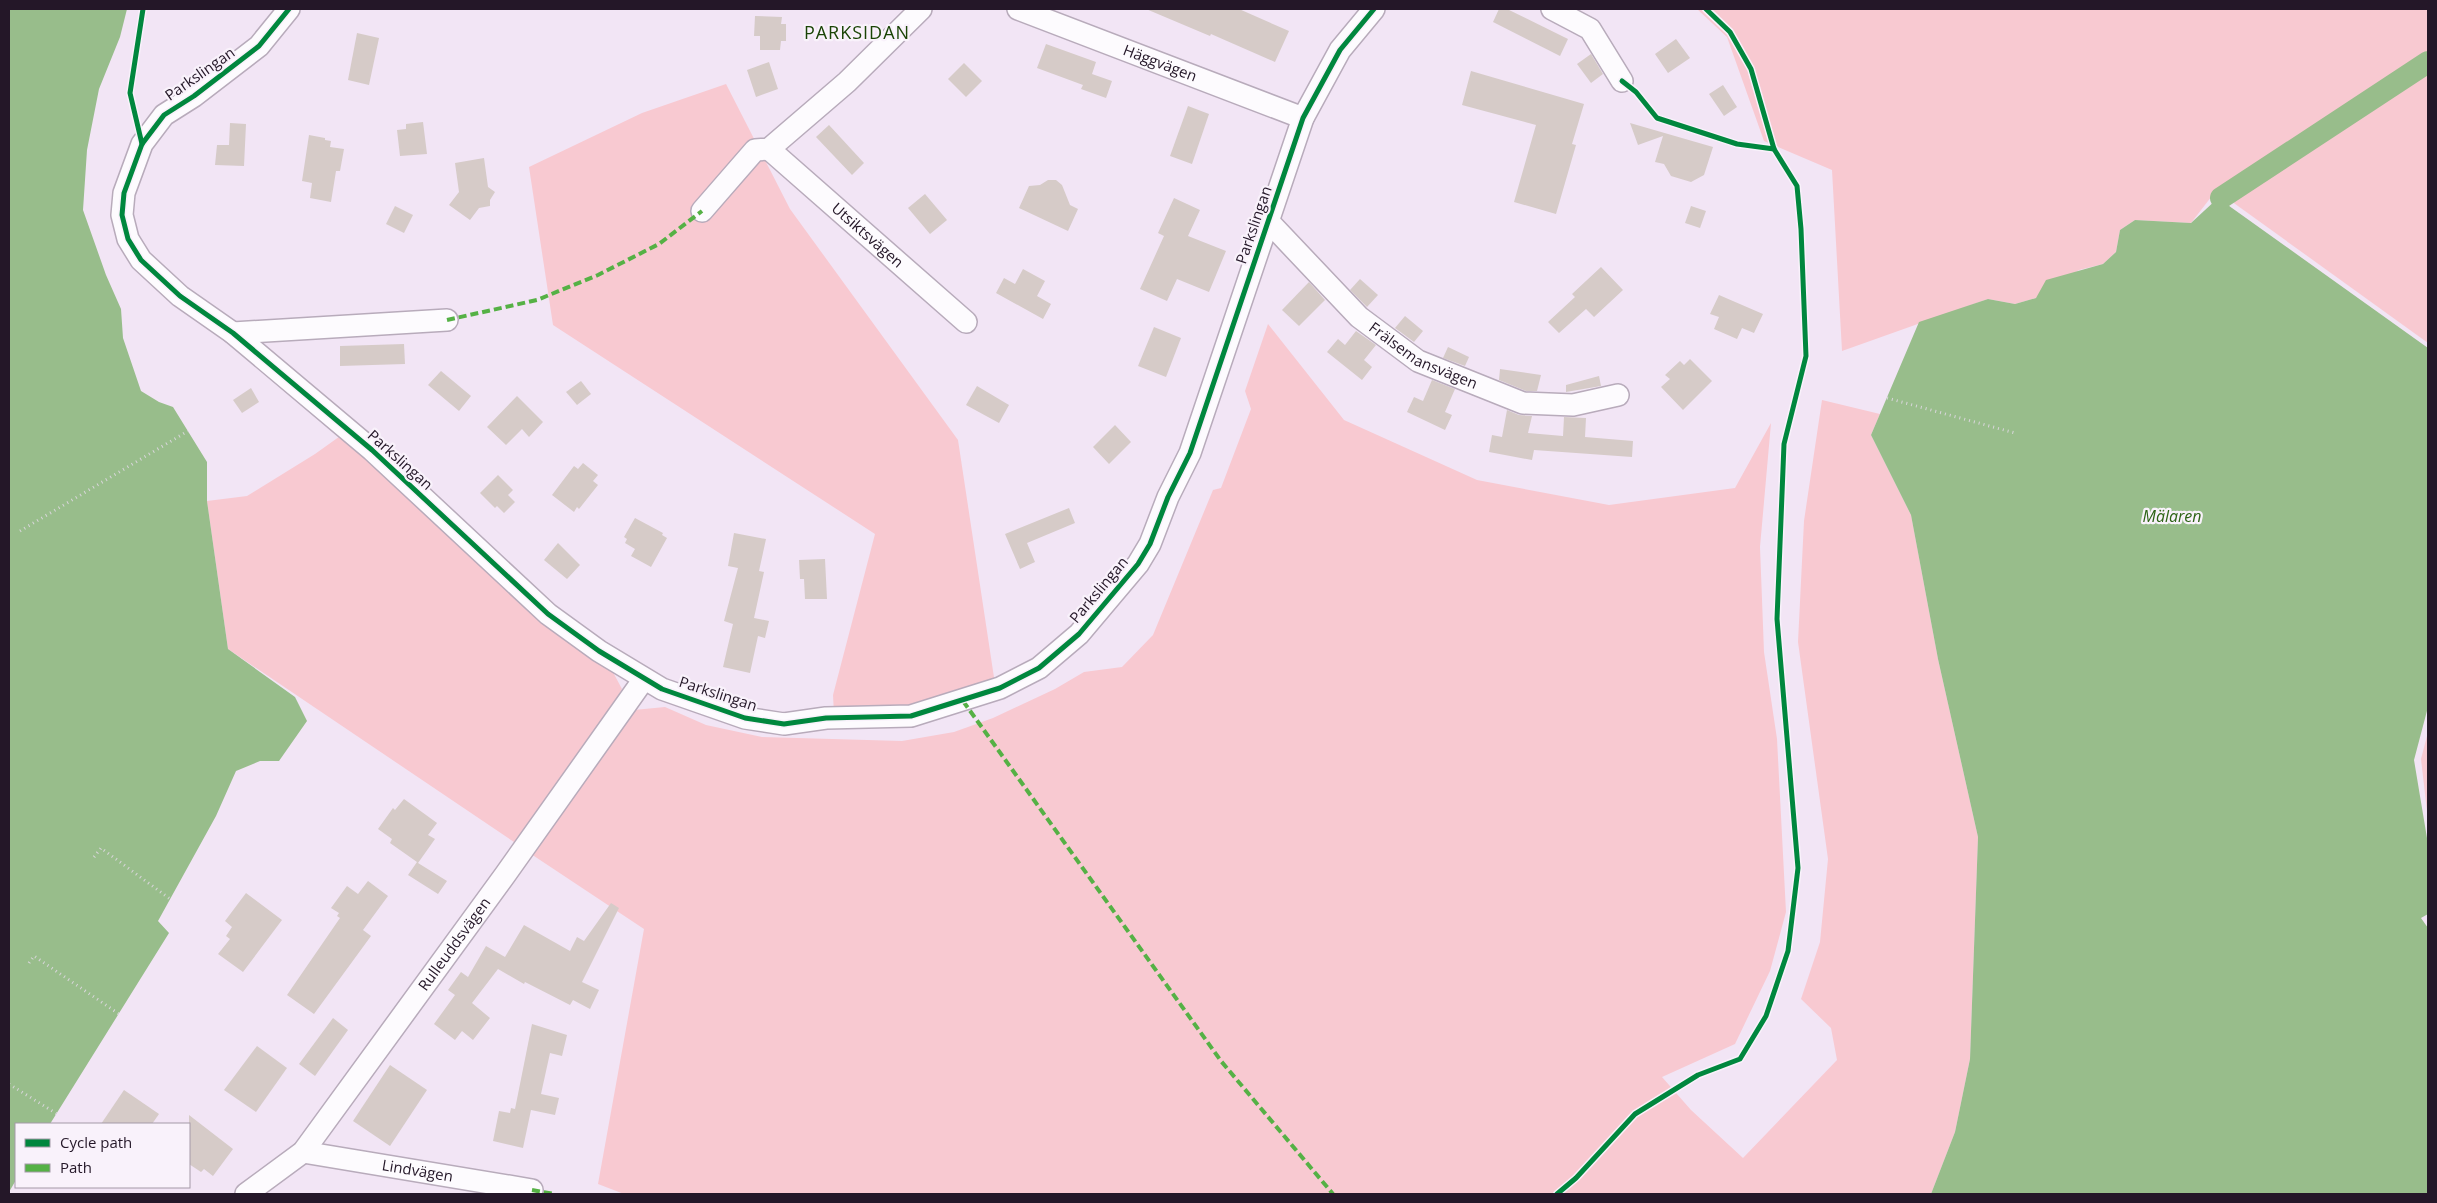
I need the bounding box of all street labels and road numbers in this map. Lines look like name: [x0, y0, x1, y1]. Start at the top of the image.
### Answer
street label: Häggvägen: [1121, 39, 1200, 86]
street label: Parkslingan: [161, 42, 238, 105]
street label: Parkslingan: [1230, 183, 1276, 266]
street label: Utsiktsvägen: [828, 198, 908, 272]
street label: Frälsemansvägen: [1365, 317, 1481, 393]
street label: Parkslingan: [364, 425, 437, 494]
street label: Parkslingan: [1065, 552, 1132, 627]
street label: Parkslingan: [677, 671, 760, 715]
street label: Rulleuddsvägen: [413, 893, 494, 994]
street label: Lindvägen: [381, 1154, 455, 1186]

